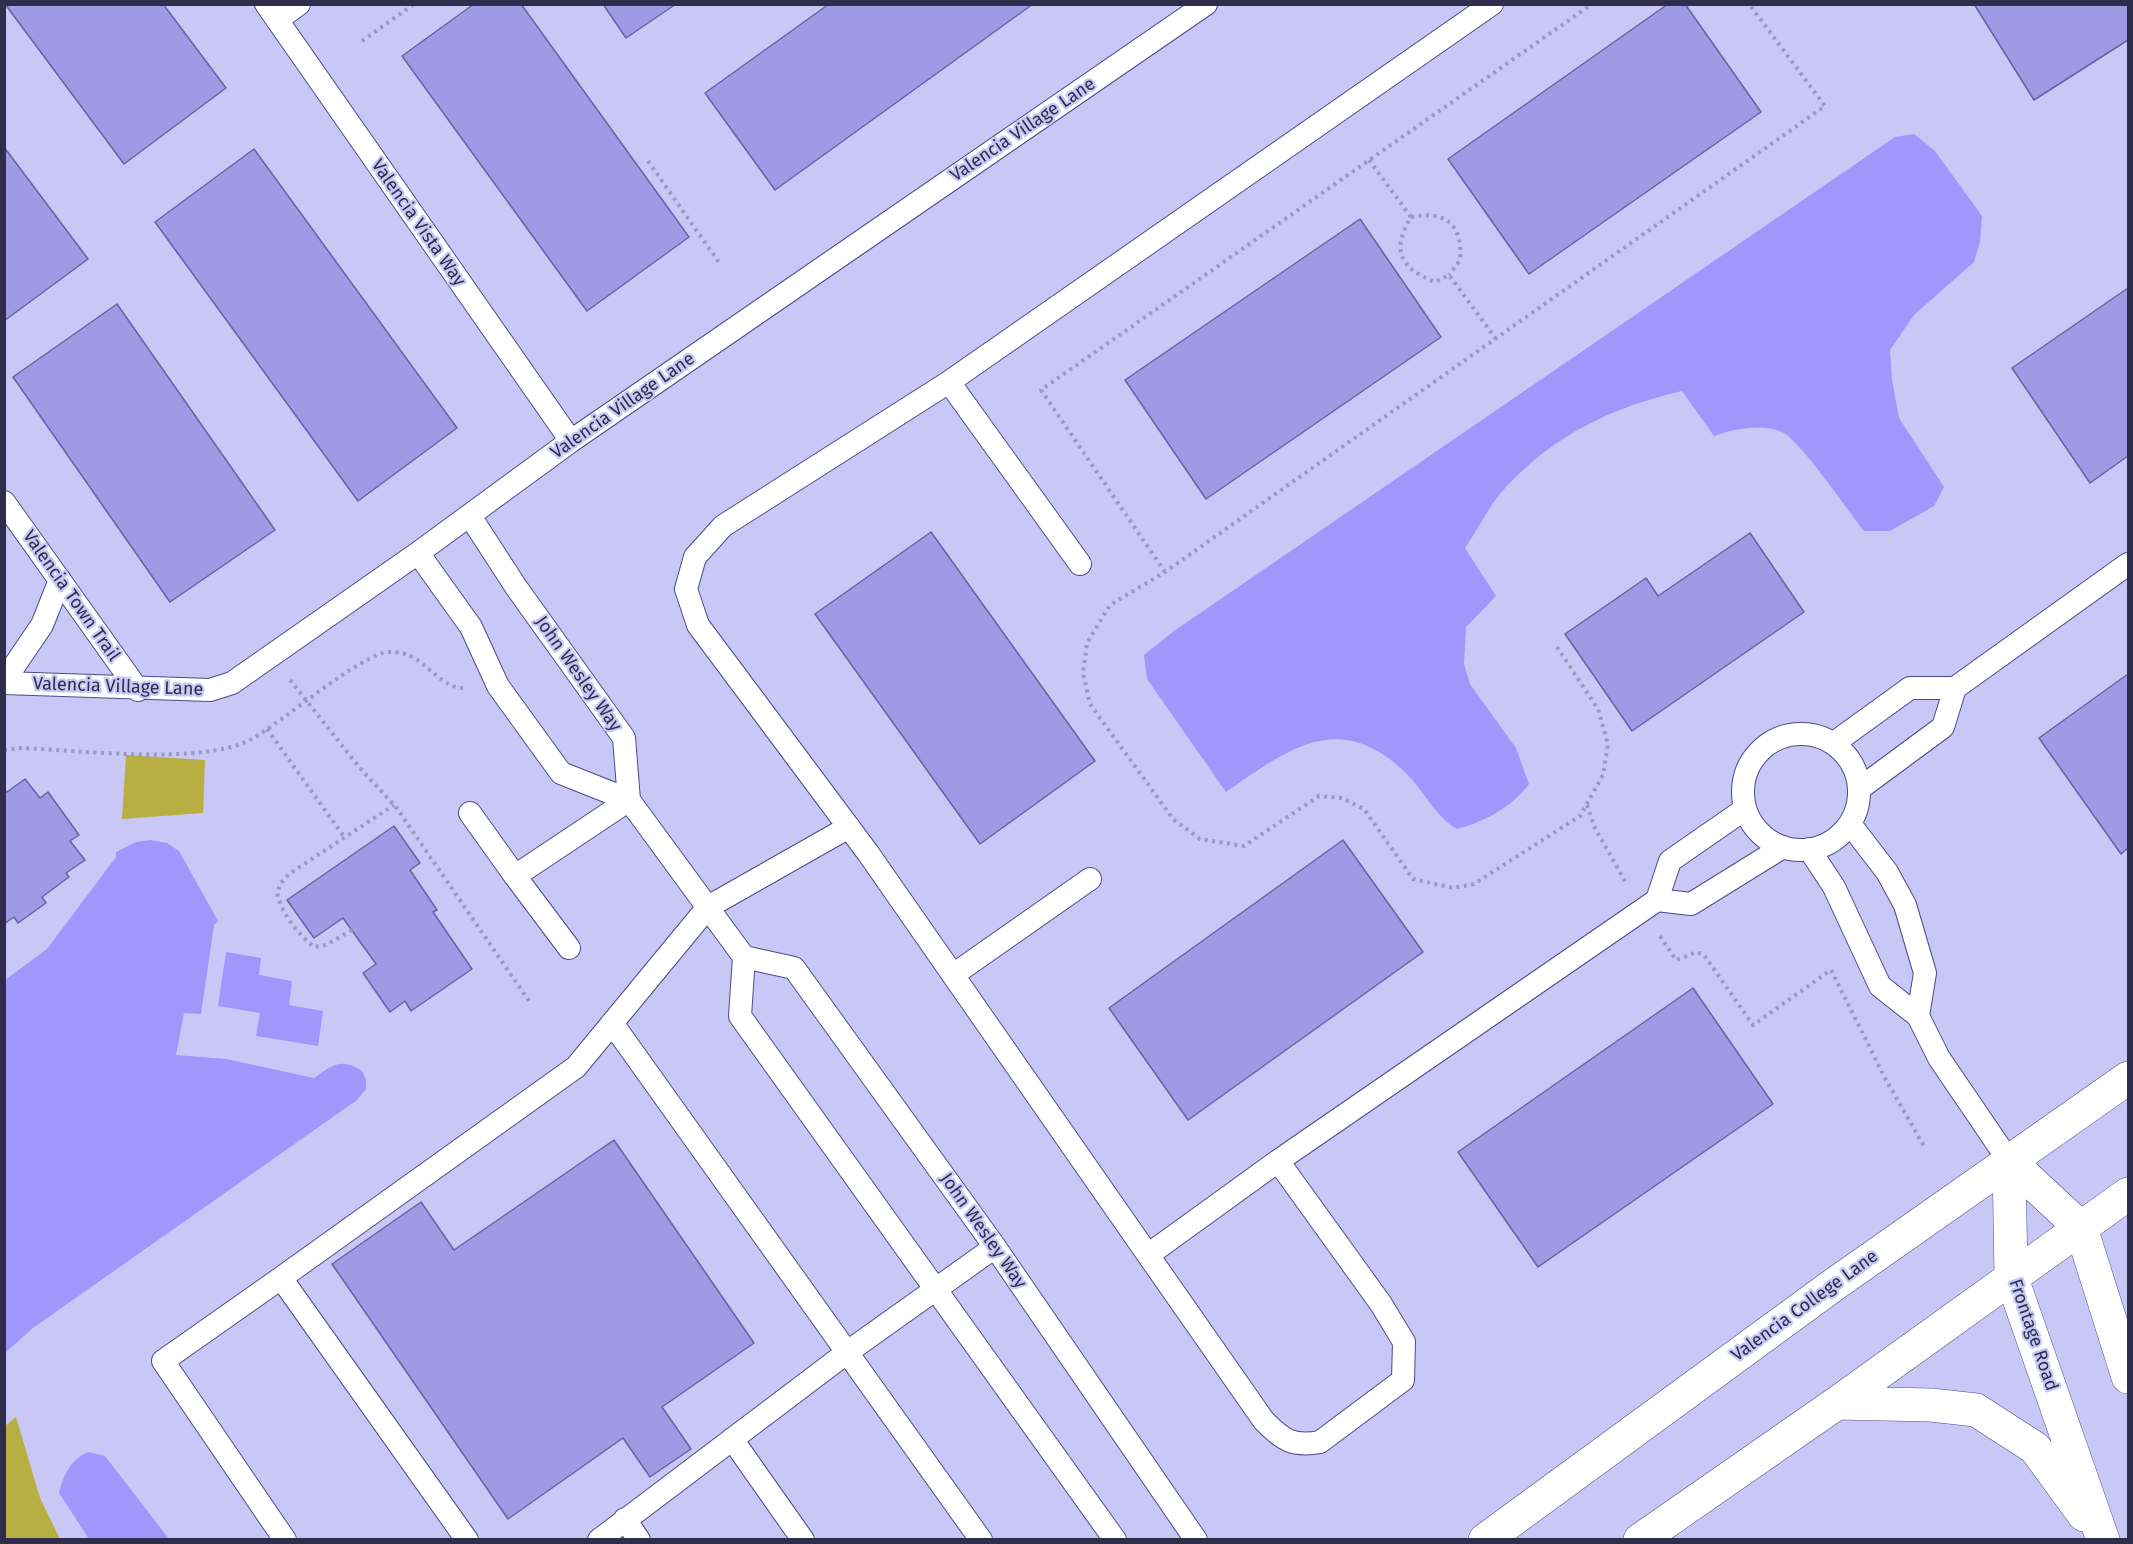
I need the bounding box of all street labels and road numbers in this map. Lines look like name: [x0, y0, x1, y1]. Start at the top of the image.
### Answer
street label: Valencia Village Lane: [946, 73, 1100, 187]
street label: Valencia Vista Way: [366, 155, 470, 291]
street label: Valencia Village Lane: [547, 348, 699, 464]
street label: Valencia Town Trail: [18, 526, 124, 666]
street label: John Wesley Way: [530, 612, 626, 736]
street label: Valencia Village Lane: [32, 673, 204, 701]
street label: John Wesley Way: [935, 1169, 1031, 1293]
street label: Valencia College Lane: [1728, 1246, 1882, 1366]
street label: Frontage Road: [2004, 1276, 2062, 1394]

